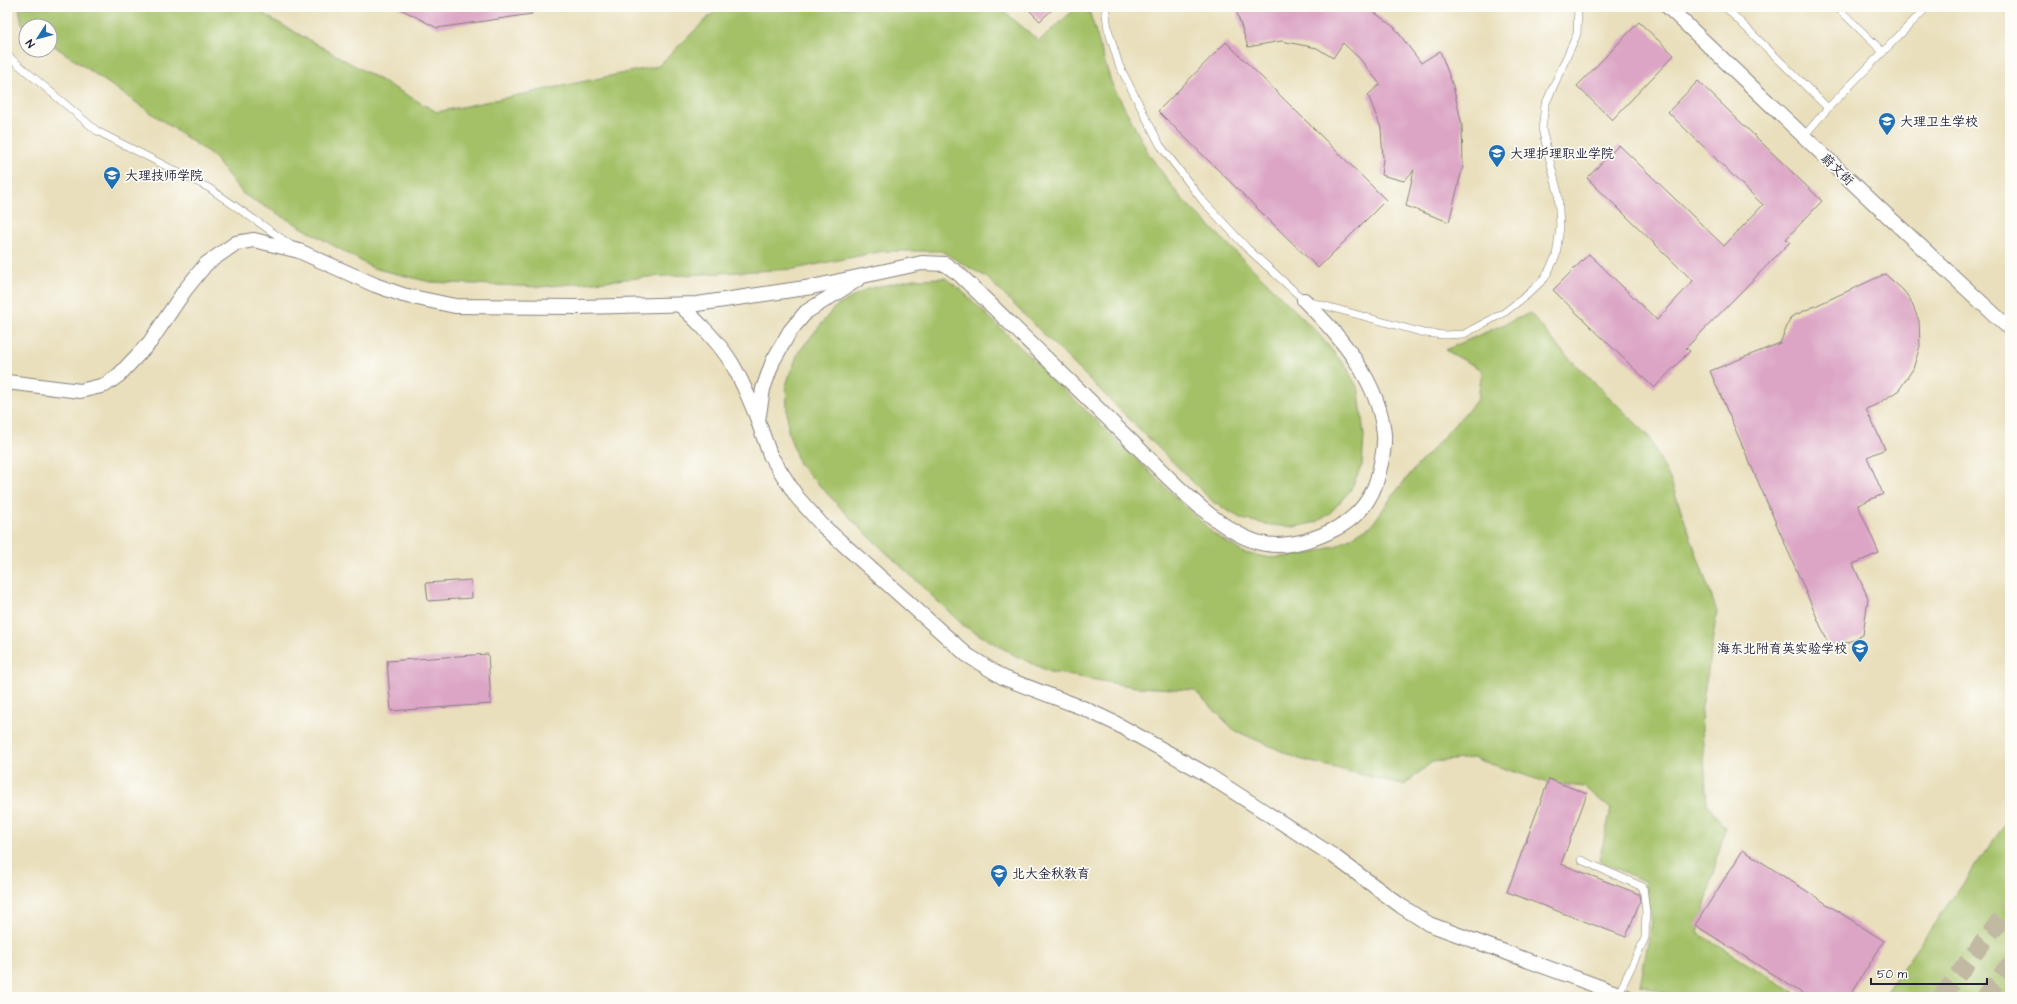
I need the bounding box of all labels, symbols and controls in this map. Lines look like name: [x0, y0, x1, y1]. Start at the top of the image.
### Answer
north arrow: [18, 18, 58, 58]
text: N: [22, 36, 38, 51]
school or university icon: 大理卫生学校: [1877, 111, 1897, 136]
place label: 大理卫生学校: [1900, 113, 1978, 131]
school or university icon: 大理护理职业学院: [1487, 143, 1507, 168]
place label: 大理护理职业学院: [1510, 145, 1614, 163]
street label: 蔚文街: [1817, 150, 1858, 190]
school or university icon: 大理技师学院: [102, 165, 122, 190]
place label: 大理技师学院: [125, 167, 203, 185]
school or university icon: 海东北附育英实验学校: [1850, 638, 1870, 663]
place label: 海东北附育英实验学校: [1717, 640, 1847, 658]
school or university icon: 北大金秋教育: [989, 863, 1009, 888]
place label: 北大金秋教育: [1012, 865, 1090, 883]
scale bar: [1871, 960, 1987, 986]
text: 50 m: [1877, 966, 1908, 983]

